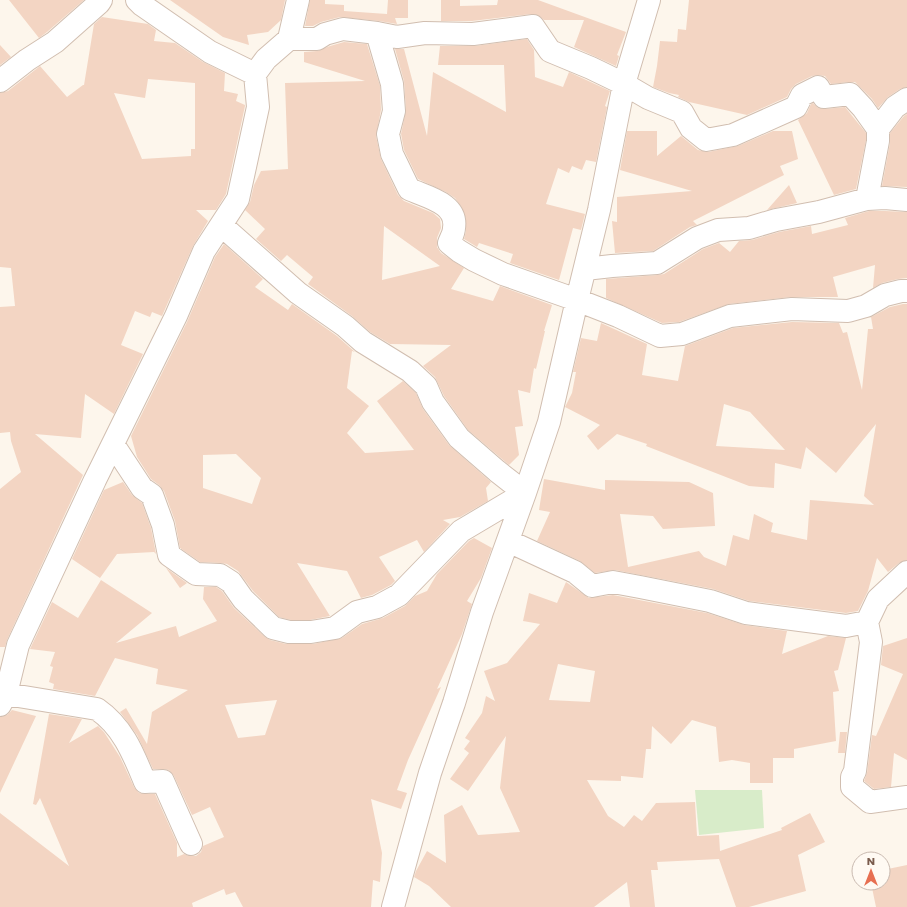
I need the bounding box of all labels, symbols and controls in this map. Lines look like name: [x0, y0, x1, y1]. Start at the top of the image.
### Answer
north arrow: [851, 851, 891, 891]
text: N: [867, 853, 875, 869]

